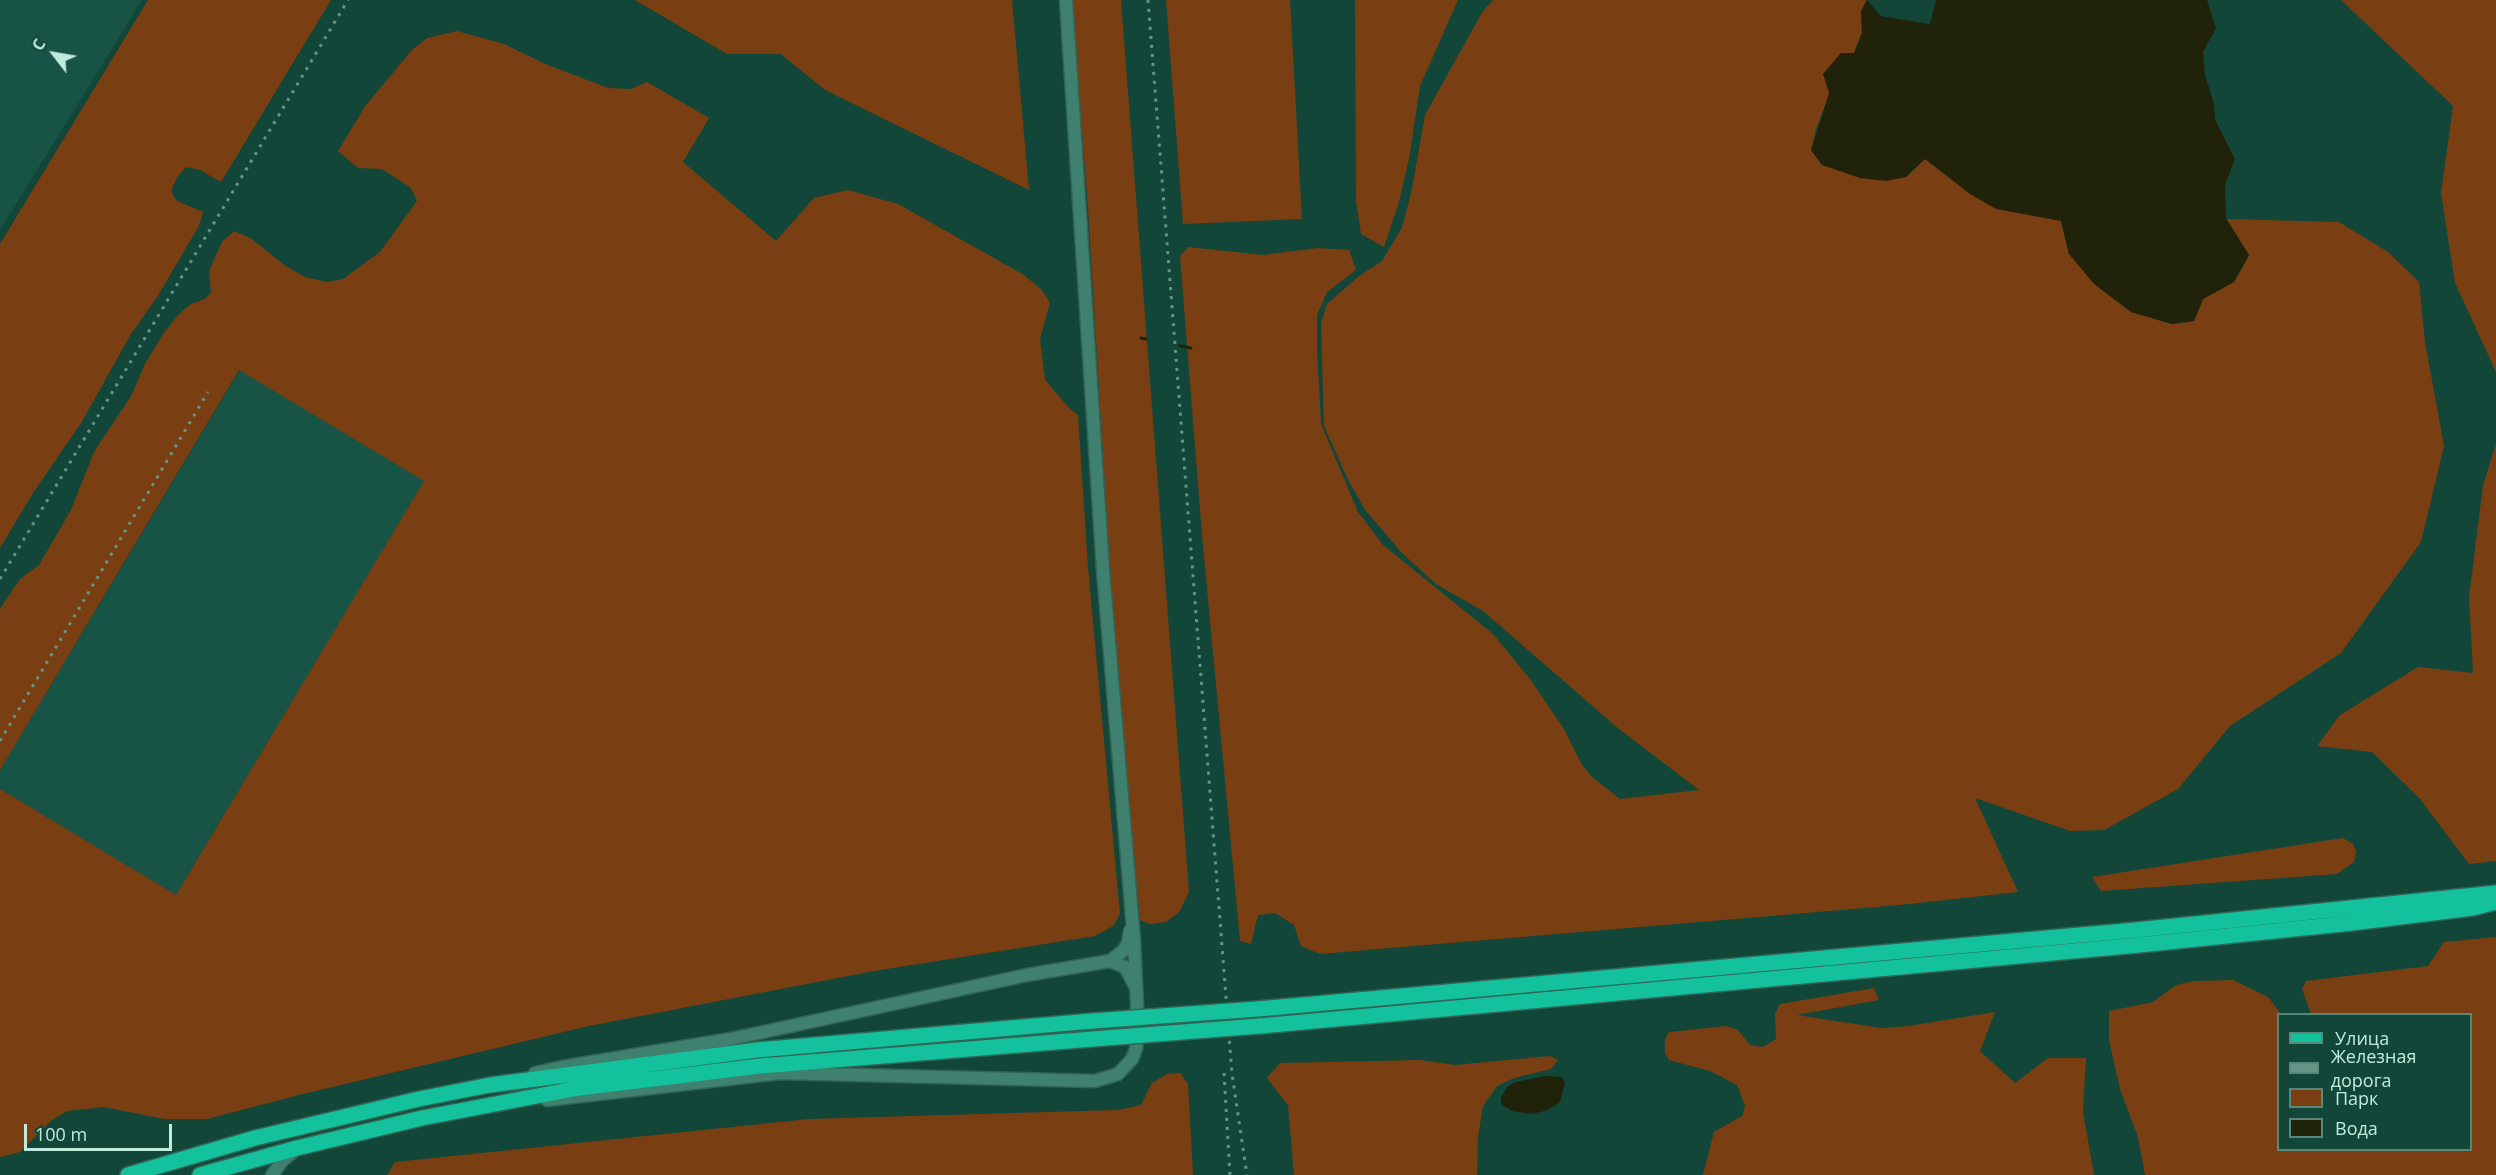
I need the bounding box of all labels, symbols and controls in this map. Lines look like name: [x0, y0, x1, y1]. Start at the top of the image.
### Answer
north arrow: [24, 24, 84, 84]
text: С: [27, 35, 51, 55]
legend: [2277, 1013, 2472, 1151]
text: Улица: [2335, 1026, 2389, 1050]
text: Железная дорога: [2331, 1044, 2416, 1092]
text: Парк: [2335, 1086, 2378, 1110]
scale bar: [27, 1112, 176, 1150]
text: Вода: [2335, 1116, 2378, 1140]
text: 100 m: [35, 1122, 87, 1146]

